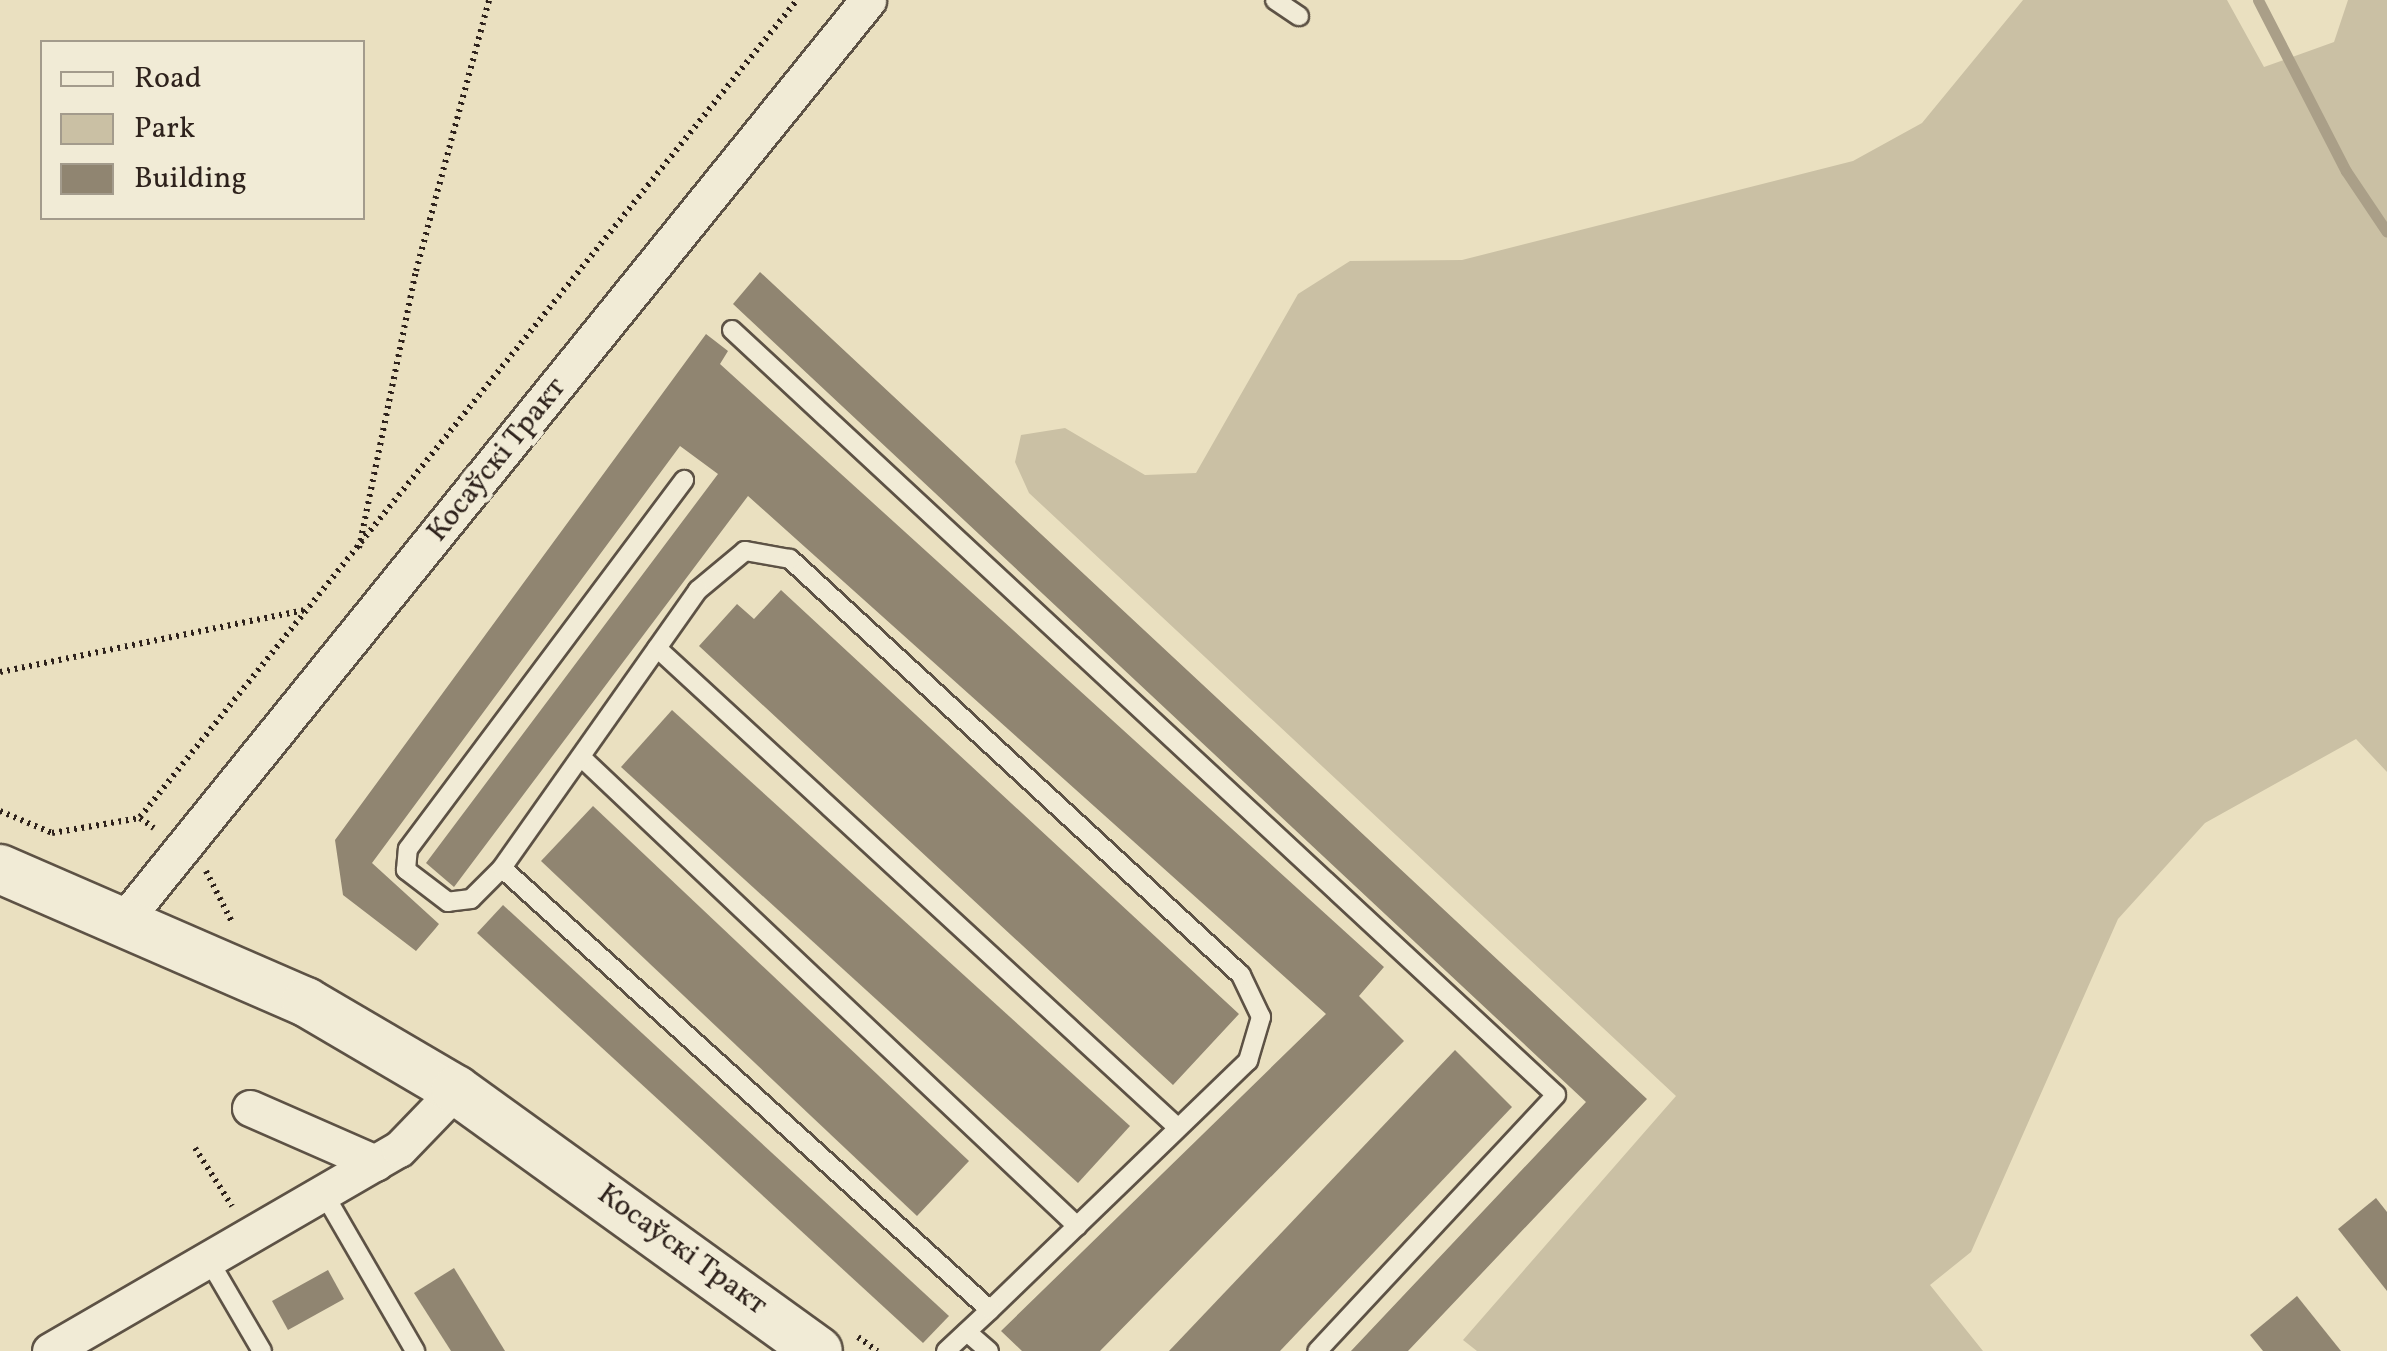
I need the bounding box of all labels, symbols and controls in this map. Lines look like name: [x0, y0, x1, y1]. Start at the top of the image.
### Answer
legend: [40, 40, 365, 220]
text: Road: [134, 58, 202, 100]
text: Park: [134, 108, 195, 150]
text: Building: [134, 158, 247, 200]
street label: Косаўскі Тракт: [420, 370, 574, 550]
street label: Косаўскі Тракт: [590, 1176, 774, 1324]

